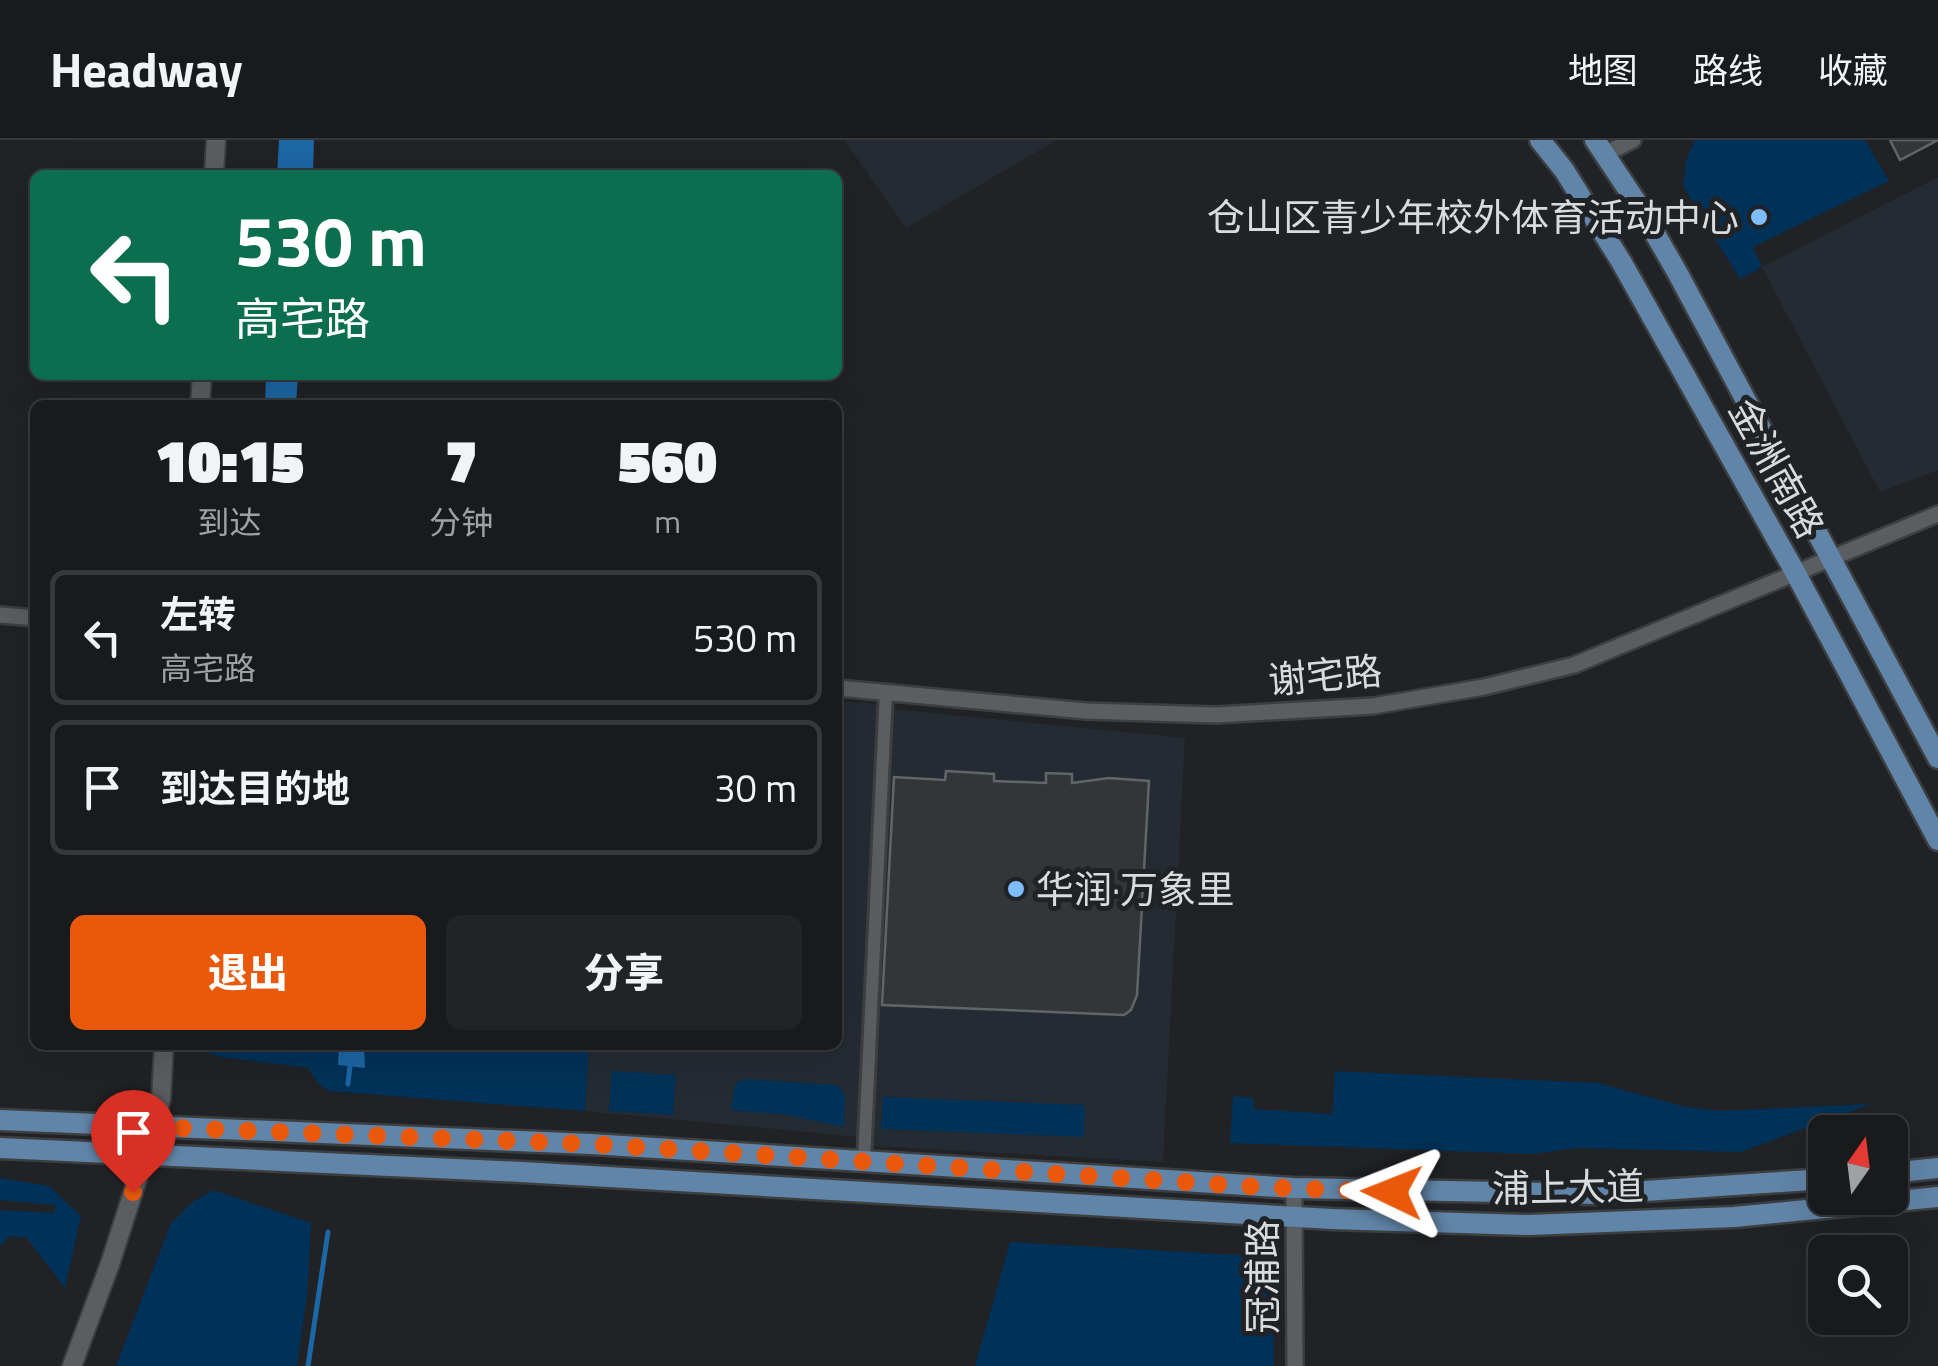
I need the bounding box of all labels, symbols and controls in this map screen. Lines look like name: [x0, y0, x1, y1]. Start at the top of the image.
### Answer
text: Headway: [50, 33, 243, 106]
text: 地图: [1568, 43, 1638, 97]
text: 路线: [1693, 43, 1763, 97]
text: 收藏: [1818, 43, 1888, 97]
text: 530 m: [235, 187, 427, 293]
place label: 仓山区青少年校外体育活动中心: [1207, 188, 1739, 246]
marker: 仓山区青少年校外体育活动中心: [1748, 206, 1770, 228]
icon: left: [70, 210, 200, 340]
text: 高宅路: [235, 284, 370, 352]
street label: 金洲南路: [1715, 387, 1839, 549]
text: 10:15: [155, 414, 304, 505]
text: 7: [445, 414, 478, 505]
text: 560: [618, 414, 717, 505]
text: m: [654, 497, 681, 545]
text: 到达: [198, 498, 262, 546]
text: 分钟: [429, 498, 493, 546]
text: 左转: [160, 585, 236, 643]
text: 530 m: [693, 609, 797, 667]
icon: left: [75, 610, 130, 665]
street label: 谢宅路: [1266, 641, 1384, 709]
text: 高宅路: [160, 644, 256, 692]
text: 到达目的地: [160, 759, 350, 817]
text: 30 m: [714, 759, 797, 817]
icon: arrive: [75, 760, 130, 815]
place label: 华润·万象里: [1036, 860, 1234, 918]
marker: 华润·万象里: [1005, 878, 1027, 900]
button: 退出: [70, 915, 426, 1030]
button: 分享: [446, 915, 802, 1030]
pin: [91, 1090, 176, 1193]
icon: arrive: [106, 1105, 161, 1160]
north arrow: [1808, 1115, 1908, 1215]
map controls: [1808, 1115, 1908, 1335]
position arrow: [1340, 1140, 1444, 1244]
street label: 浦上大道: [1491, 1157, 1645, 1217]
street label: 冠浦路: [1233, 1220, 1291, 1334]
button: search: [1808, 1235, 1908, 1335]

